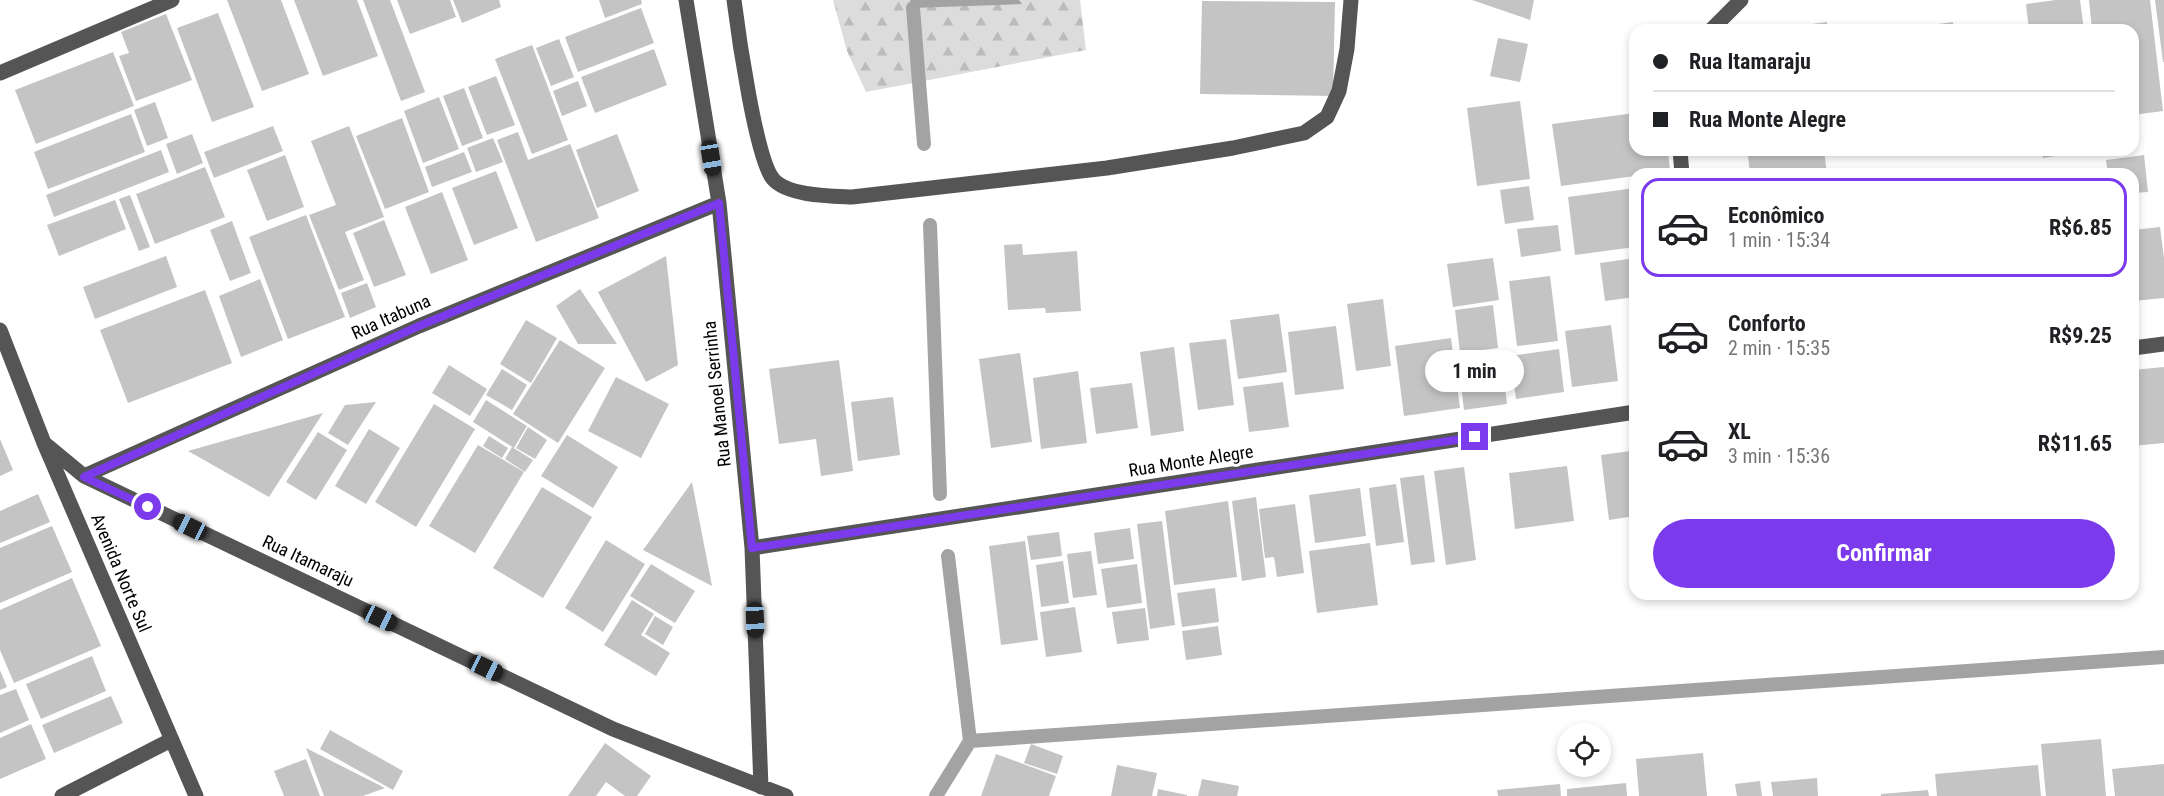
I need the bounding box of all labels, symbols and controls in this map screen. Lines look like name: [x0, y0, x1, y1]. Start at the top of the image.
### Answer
text: Rua Itamaraju: [1689, 49, 1811, 74]
text: Rua Monte Alegre: [1689, 107, 1846, 132]
car: [699, 139, 723, 177]
icon: car: [1656, 201, 1710, 255]
text: Econômico: [1728, 203, 1824, 228]
text: R$6.85: [2049, 215, 2112, 240]
text: 1 min · 15:34: [1728, 228, 1830, 252]
street label: Rua Itabuna: [348, 290, 434, 343]
icon: car: [1656, 309, 1710, 363]
text: Conforto: [1728, 311, 1806, 336]
street label: Rua Manoel Serrinha: [698, 320, 735, 468]
text: R$9.25: [2049, 323, 2112, 348]
text: 2 min · 15:35: [1728, 336, 1830, 360]
callout: 1 min: [1426, 350, 1524, 392]
text: 1 min: [1452, 359, 1497, 383]
icon: car: [1656, 417, 1710, 471]
text: XL: [1728, 419, 1751, 444]
route end: [1461, 423, 1488, 450]
text: R$11.65: [2038, 431, 2112, 456]
street label: Rua Monte Alegre: [1127, 440, 1255, 481]
text: 3 min · 15:36: [1728, 444, 1830, 468]
route start: [134, 493, 161, 520]
street label: Avenida Norte Sul: [87, 510, 156, 635]
car: [170, 511, 210, 543]
button: Confirmar: [1653, 519, 2115, 588]
street label: Rua Itamaraju: [259, 530, 357, 591]
car: [360, 602, 400, 634]
car: [745, 602, 765, 638]
car: [466, 652, 506, 684]
map controls: [1557, 723, 1611, 777]
button: locate: [1557, 723, 1611, 777]

